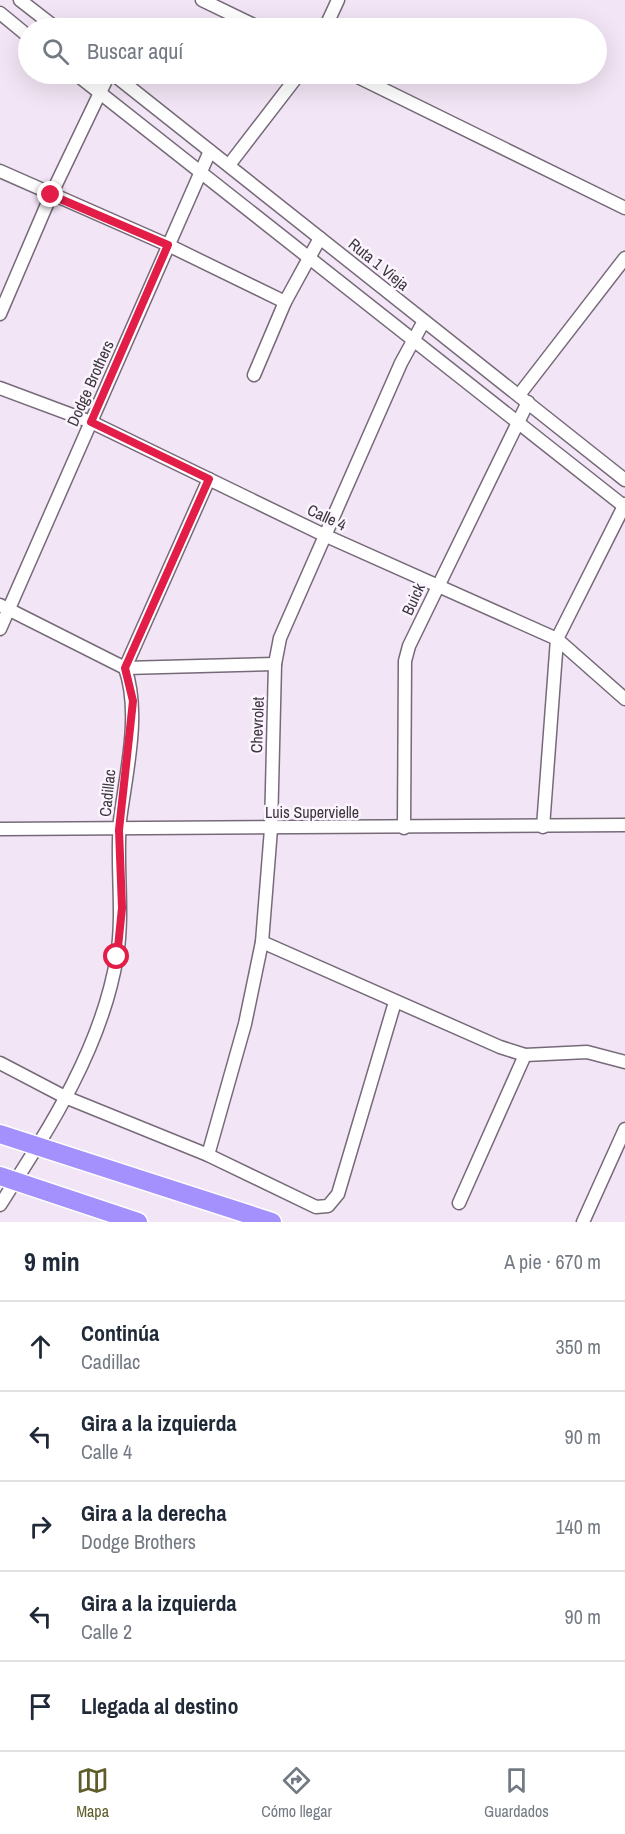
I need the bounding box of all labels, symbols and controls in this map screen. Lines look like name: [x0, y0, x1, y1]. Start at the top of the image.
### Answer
search box: [18, 18, 607, 84]
icon: search: [39, 35, 72, 68]
text: Buscar aquí: [87, 36, 183, 66]
route end: [37, 181, 63, 207]
street label: Ruta 1 Vieja: [344, 233, 414, 296]
street label: Dodge Brothers: [61, 337, 119, 429]
street label: Calle 4: [304, 498, 350, 536]
street label: Buick: [396, 579, 430, 619]
street label: Chevrolet: [245, 696, 269, 753]
street label: Cadillac: [94, 768, 120, 818]
street label: Luis Supervielle: [265, 801, 359, 823]
route start: [103, 943, 129, 969]
text: 9 min: [24, 1244, 80, 1279]
text: A pie · 670 m: [504, 1248, 601, 1275]
text: Continúa: [81, 1318, 159, 1348]
icon: ahead: [24, 1330, 57, 1363]
text: 350 m: [555, 1333, 601, 1360]
text: Cadillac: [81, 1348, 140, 1375]
text: Gira a la izquierda: [81, 1408, 236, 1438]
icon: left: [24, 1420, 57, 1453]
text: 90 m: [565, 1423, 601, 1450]
text: Calle 4: [81, 1438, 132, 1465]
text: Gira a la derecha: [81, 1498, 226, 1528]
icon: right: [24, 1510, 57, 1543]
text: 140 m: [555, 1513, 601, 1540]
text: Dodge Brothers: [81, 1528, 196, 1555]
text: Gira a la izquierda: [81, 1588, 236, 1618]
icon: left: [24, 1600, 57, 1633]
text: 90 m: [565, 1603, 601, 1630]
text: Calle 2: [81, 1618, 132, 1645]
icon: arrive: [24, 1690, 57, 1723]
text: Llegada al destino: [81, 1691, 238, 1721]
tab: Mapa: [76, 1764, 109, 1822]
tab: Cómo llegar: [261, 1764, 332, 1822]
tab: Guardados: [484, 1764, 549, 1822]

